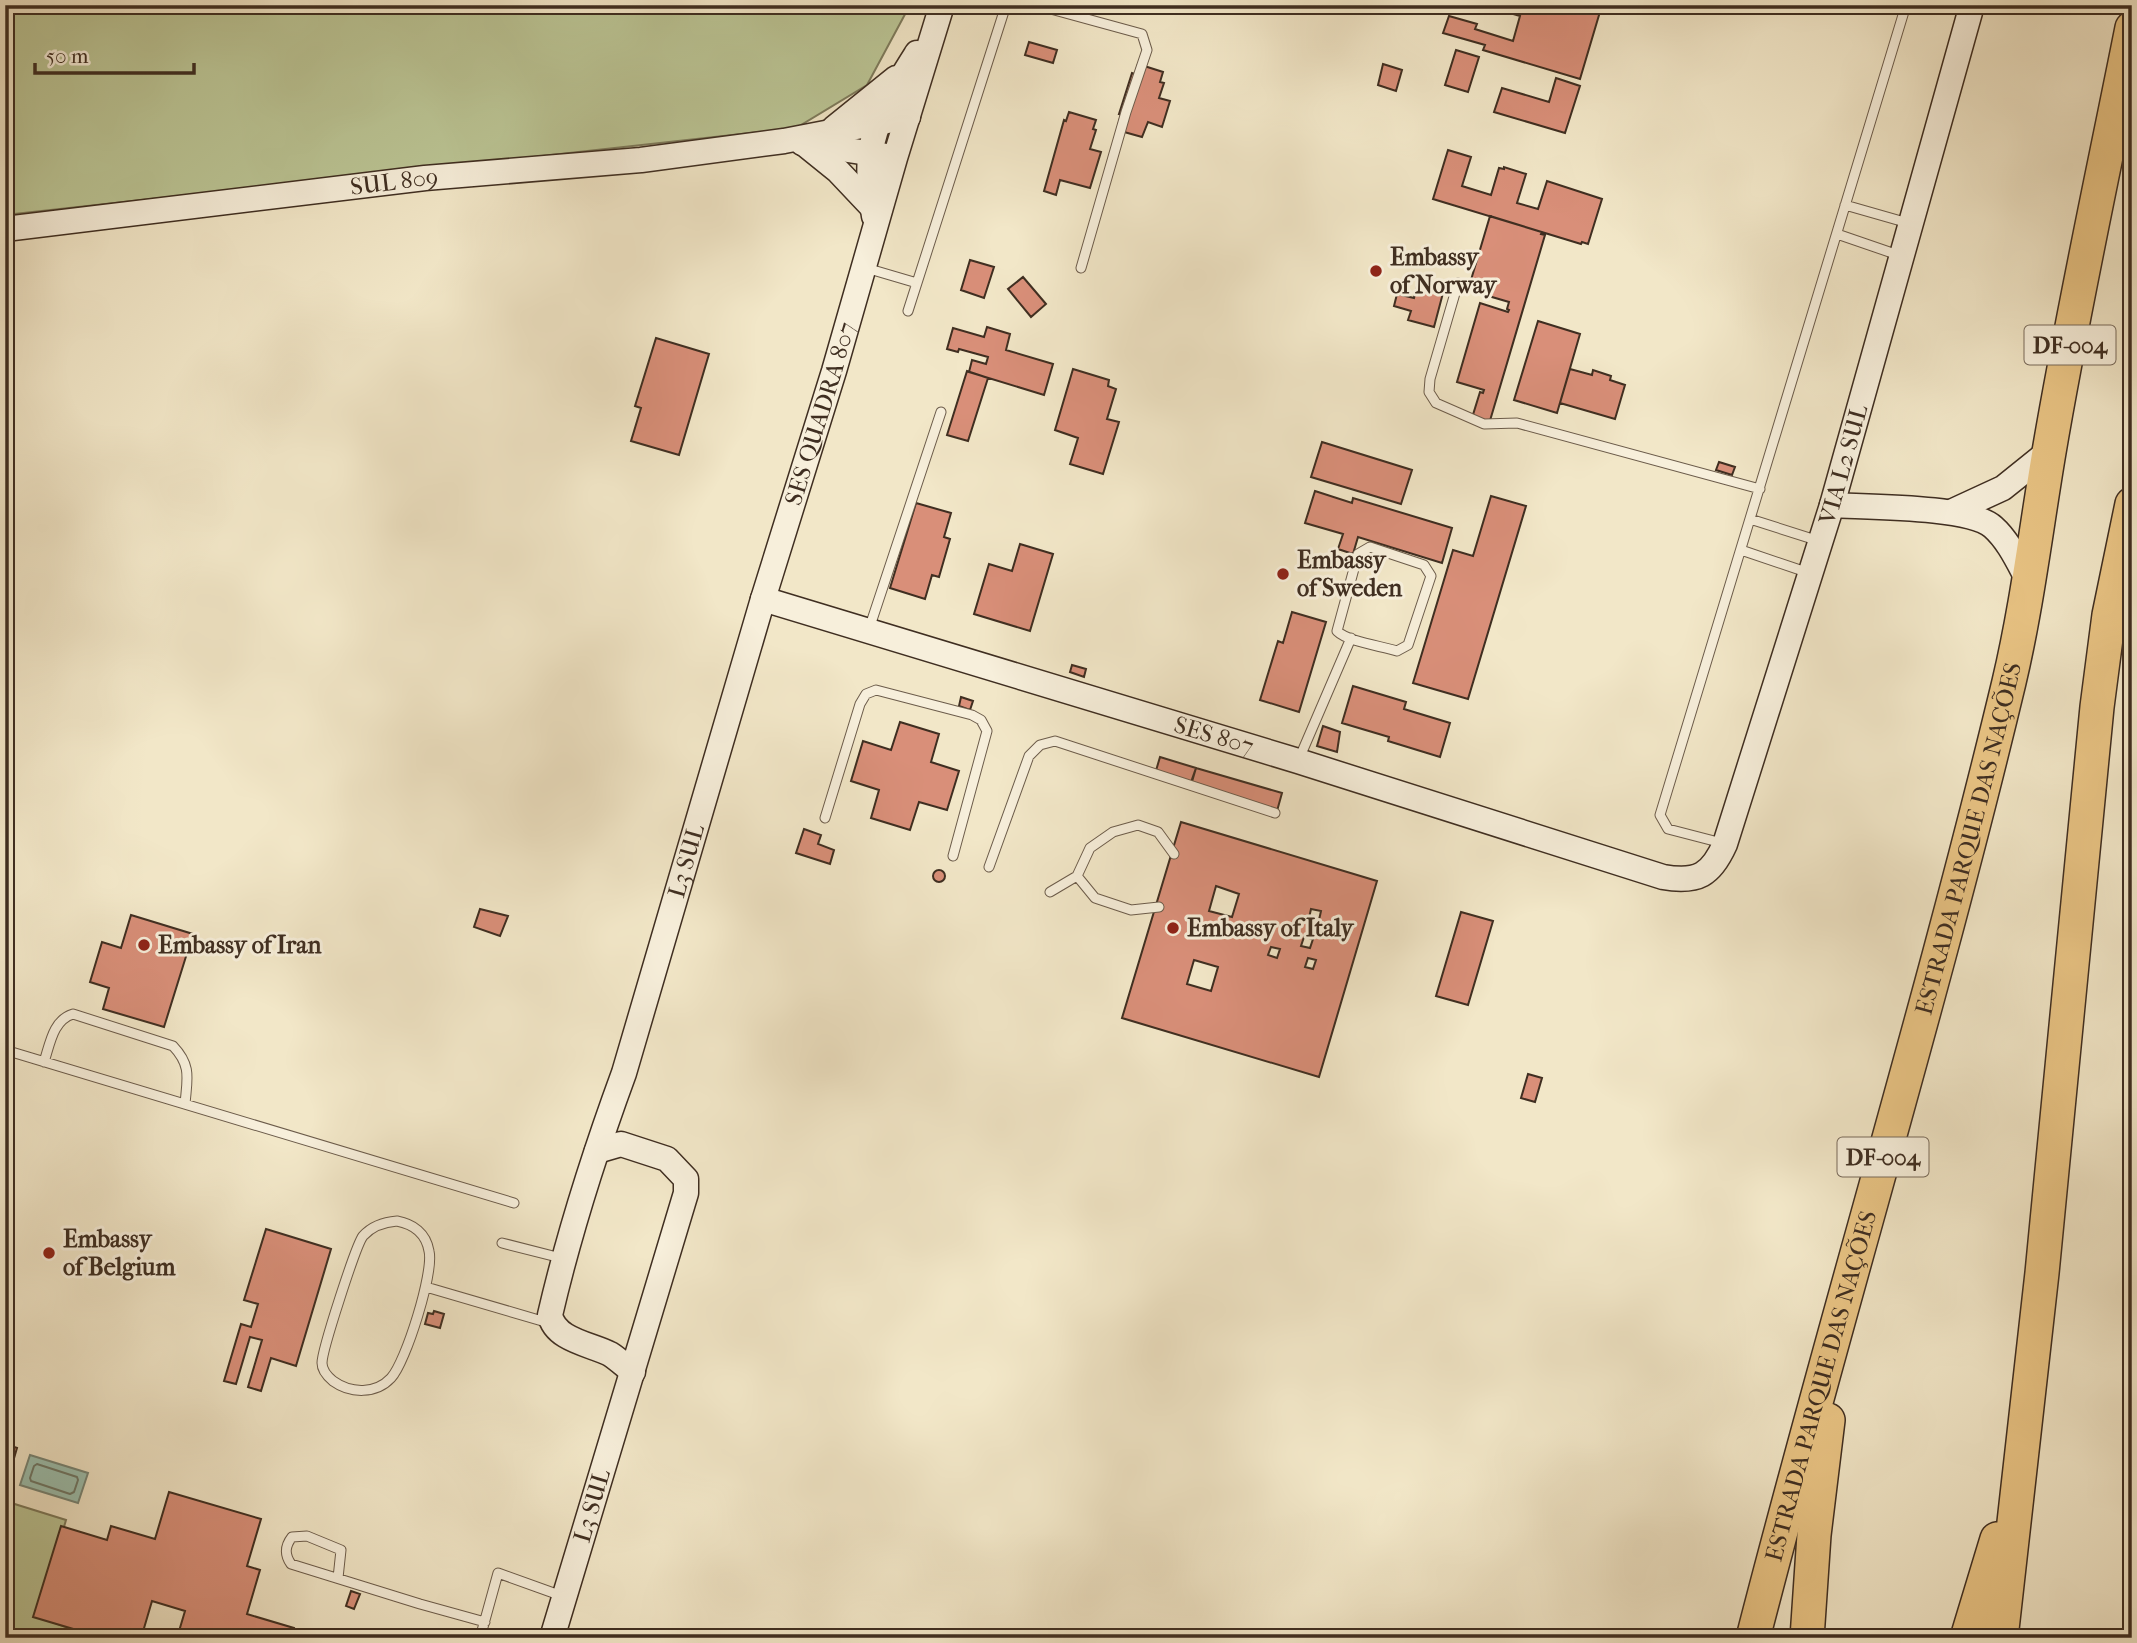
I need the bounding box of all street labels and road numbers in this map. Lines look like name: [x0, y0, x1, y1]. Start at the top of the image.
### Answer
street label: SUL 809: [348, 163, 439, 201]
street label: SES QUADRA 807: [779, 319, 861, 509]
road number: DF-004: [2024, 326, 2116, 364]
street label: VIA L2 SUL: [1812, 401, 1874, 529]
street label: ESTRADA PARQUE DAS NAÇÕES: [1910, 660, 2027, 1018]
street label: SES 807: [1171, 710, 1257, 761]
street label: L3 SUL: [662, 821, 710, 901]
road number: DF-004: [1838, 1138, 1928, 1176]
street label: ESTRADA PARQUE DAS NAÇÕES: [1760, 1207, 1882, 1564]
street label: L3 SUL: [568, 1465, 616, 1546]

